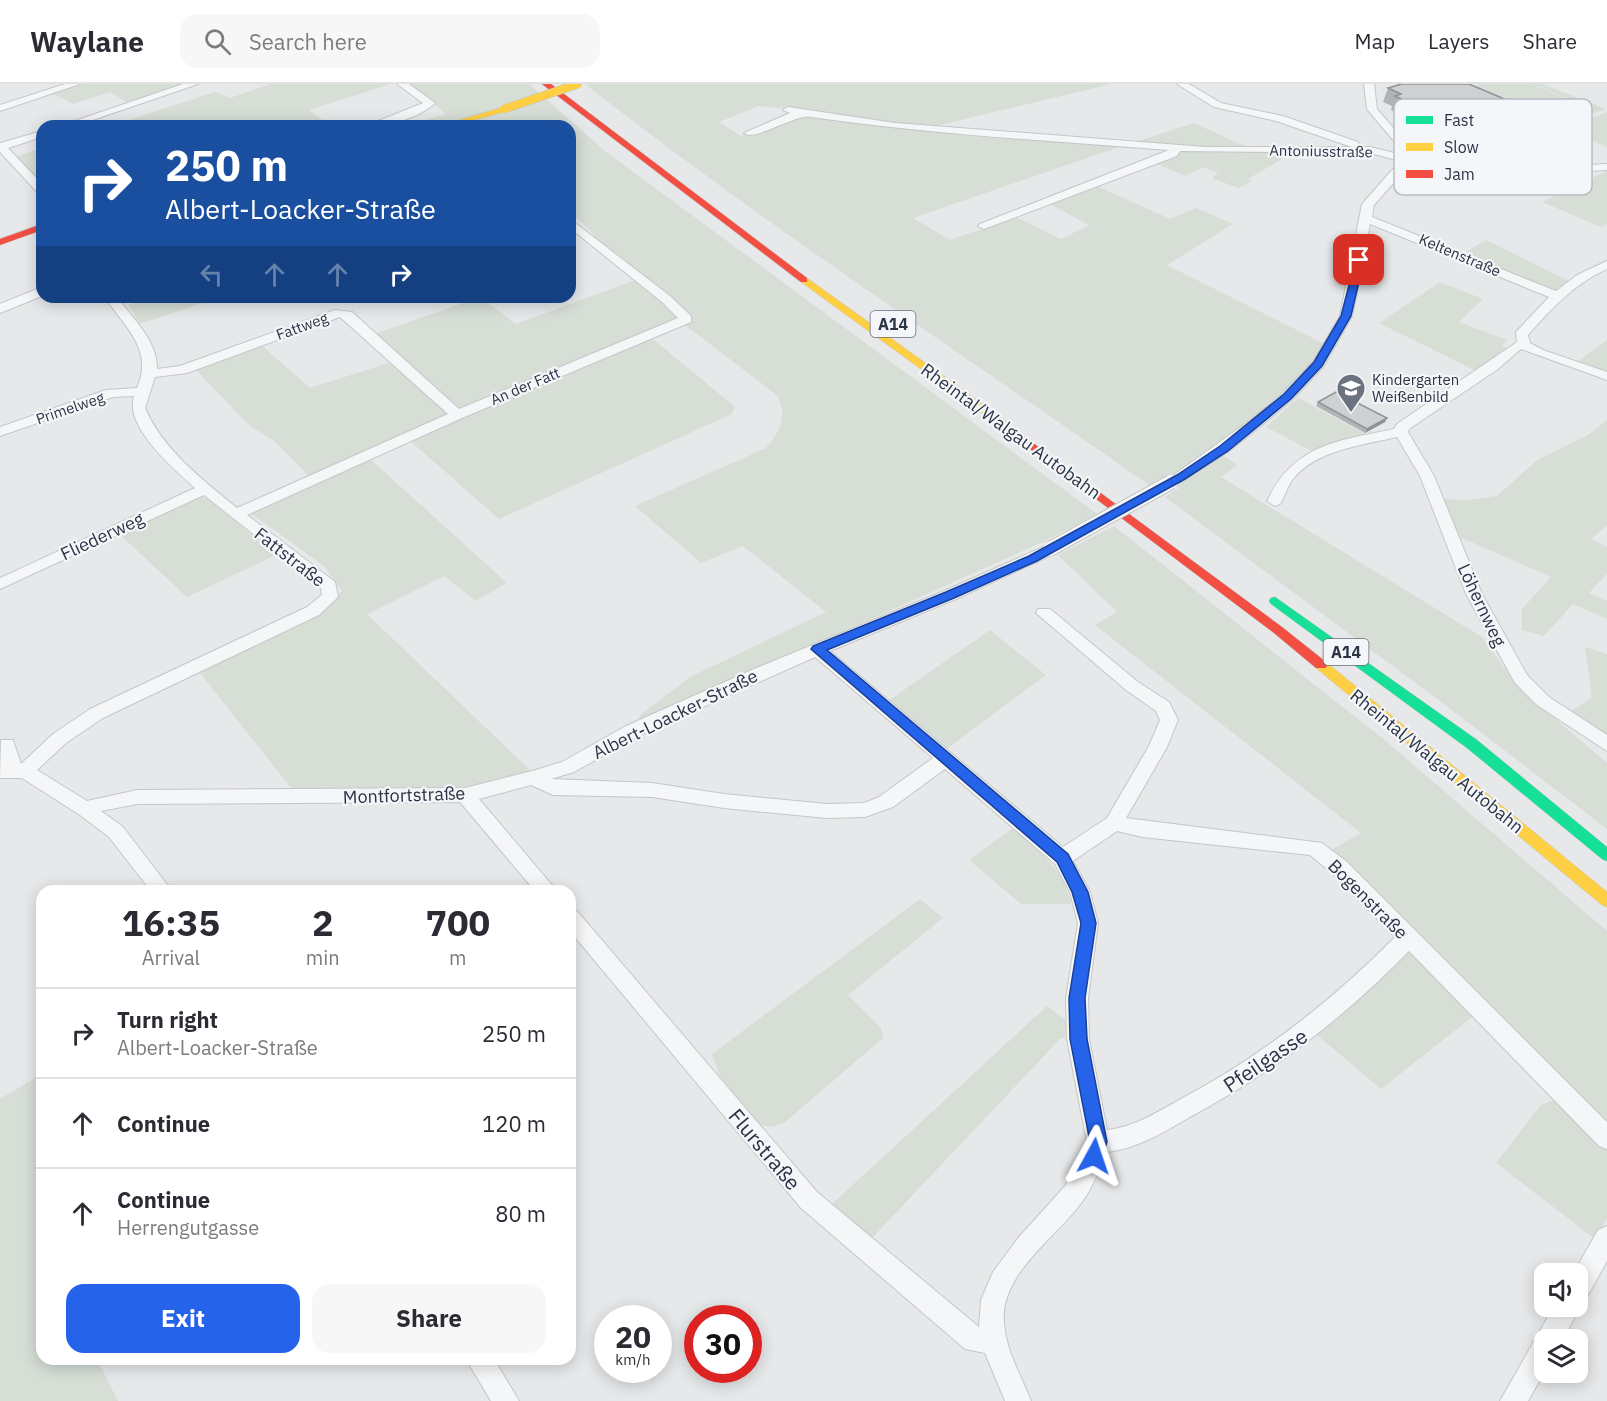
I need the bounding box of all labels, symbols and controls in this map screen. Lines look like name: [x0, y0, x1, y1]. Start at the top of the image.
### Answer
search box: [180, 14, 600, 68]
text: Waylane: [30, 23, 144, 60]
icon: search: [201, 25, 234, 58]
text: Search here: [249, 27, 367, 56]
text: Map: [1355, 27, 1395, 55]
text: Layers: [1428, 27, 1490, 55]
text: Share: [1523, 27, 1577, 55]
legend: [1394, 99, 1592, 195]
text: Fast: [1444, 110, 1474, 130]
text: Slow: [1444, 137, 1479, 157]
text: 250 m: [165, 138, 288, 193]
street label: Antoniusstraße: [1269, 141, 1373, 161]
icon: right: [66, 144, 144, 222]
text: Jam: [1444, 164, 1475, 184]
text: Albert-Loacker-Straße: [165, 191, 436, 226]
street label: Keltenstraße: [1416, 229, 1504, 281]
pin: [1333, 234, 1384, 285]
icon: arrive: [1342, 243, 1375, 276]
icon: left: [195, 258, 228, 291]
icon: ahead: [258, 258, 291, 291]
icon: ahead: [321, 258, 354, 291]
icon: right: [384, 258, 417, 291]
street label: Fattweg: [273, 308, 331, 344]
road number: A14: [870, 311, 916, 337]
street label: Rheintal/Walgau Autobahn: [916, 358, 1106, 504]
street label: An der Fatt: [487, 363, 563, 409]
place label: Kindergarten Weißenbild: [1372, 370, 1459, 406]
school or university icon: Kindergarten Weißenbild: [1335, 372, 1367, 414]
street label: Primelweg: [33, 387, 107, 429]
street label: Fliederweg: [57, 506, 148, 565]
street label: Fattstraße: [250, 522, 330, 592]
street label: Löhernweg: [1453, 560, 1511, 651]
road number: A14: [1324, 639, 1368, 665]
street label: Albert-Loacker-Straße: [589, 664, 761, 764]
street label: Rheintal/Walgau Autobahn: [1345, 684, 1529, 838]
street label: Montfortstraße: [342, 781, 466, 809]
street label: Bogenstraße: [1323, 854, 1413, 944]
text: 16:35: [122, 899, 220, 946]
text: 2: [312, 899, 334, 946]
text: 700: [425, 899, 490, 946]
text: Arrival: [142, 944, 200, 971]
text: min: [306, 944, 340, 971]
text: m: [449, 944, 467, 971]
text: Turn right: [117, 1005, 218, 1034]
icon: right: [66, 1017, 99, 1050]
text: 250 m: [482, 1019, 546, 1048]
street label: Pfeilgasse: [1217, 1022, 1313, 1098]
text: Albert-Loacker-Straße: [117, 1034, 318, 1061]
street label: Flurstraße: [723, 1102, 807, 1196]
icon: ahead: [66, 1107, 99, 1140]
text: Continue: [117, 1109, 210, 1138]
text: 120 m: [482, 1109, 546, 1138]
position arrow: [1062, 1124, 1126, 1188]
text: Continue: [117, 1185, 210, 1214]
icon: ahead: [66, 1197, 99, 1230]
text: 80 m: [495, 1199, 546, 1228]
text: Herrengutgasse: [117, 1214, 259, 1241]
map controls: [1534, 1263, 1588, 1383]
button: sound: [1534, 1263, 1588, 1317]
button: Exit: [66, 1284, 300, 1353]
button: Share: [312, 1284, 546, 1353]
speed limit sign: 30: [684, 1305, 762, 1383]
text: 20: [615, 1317, 651, 1356]
button: layers: [1534, 1329, 1588, 1383]
text: km/h: [615, 1350, 651, 1369]

